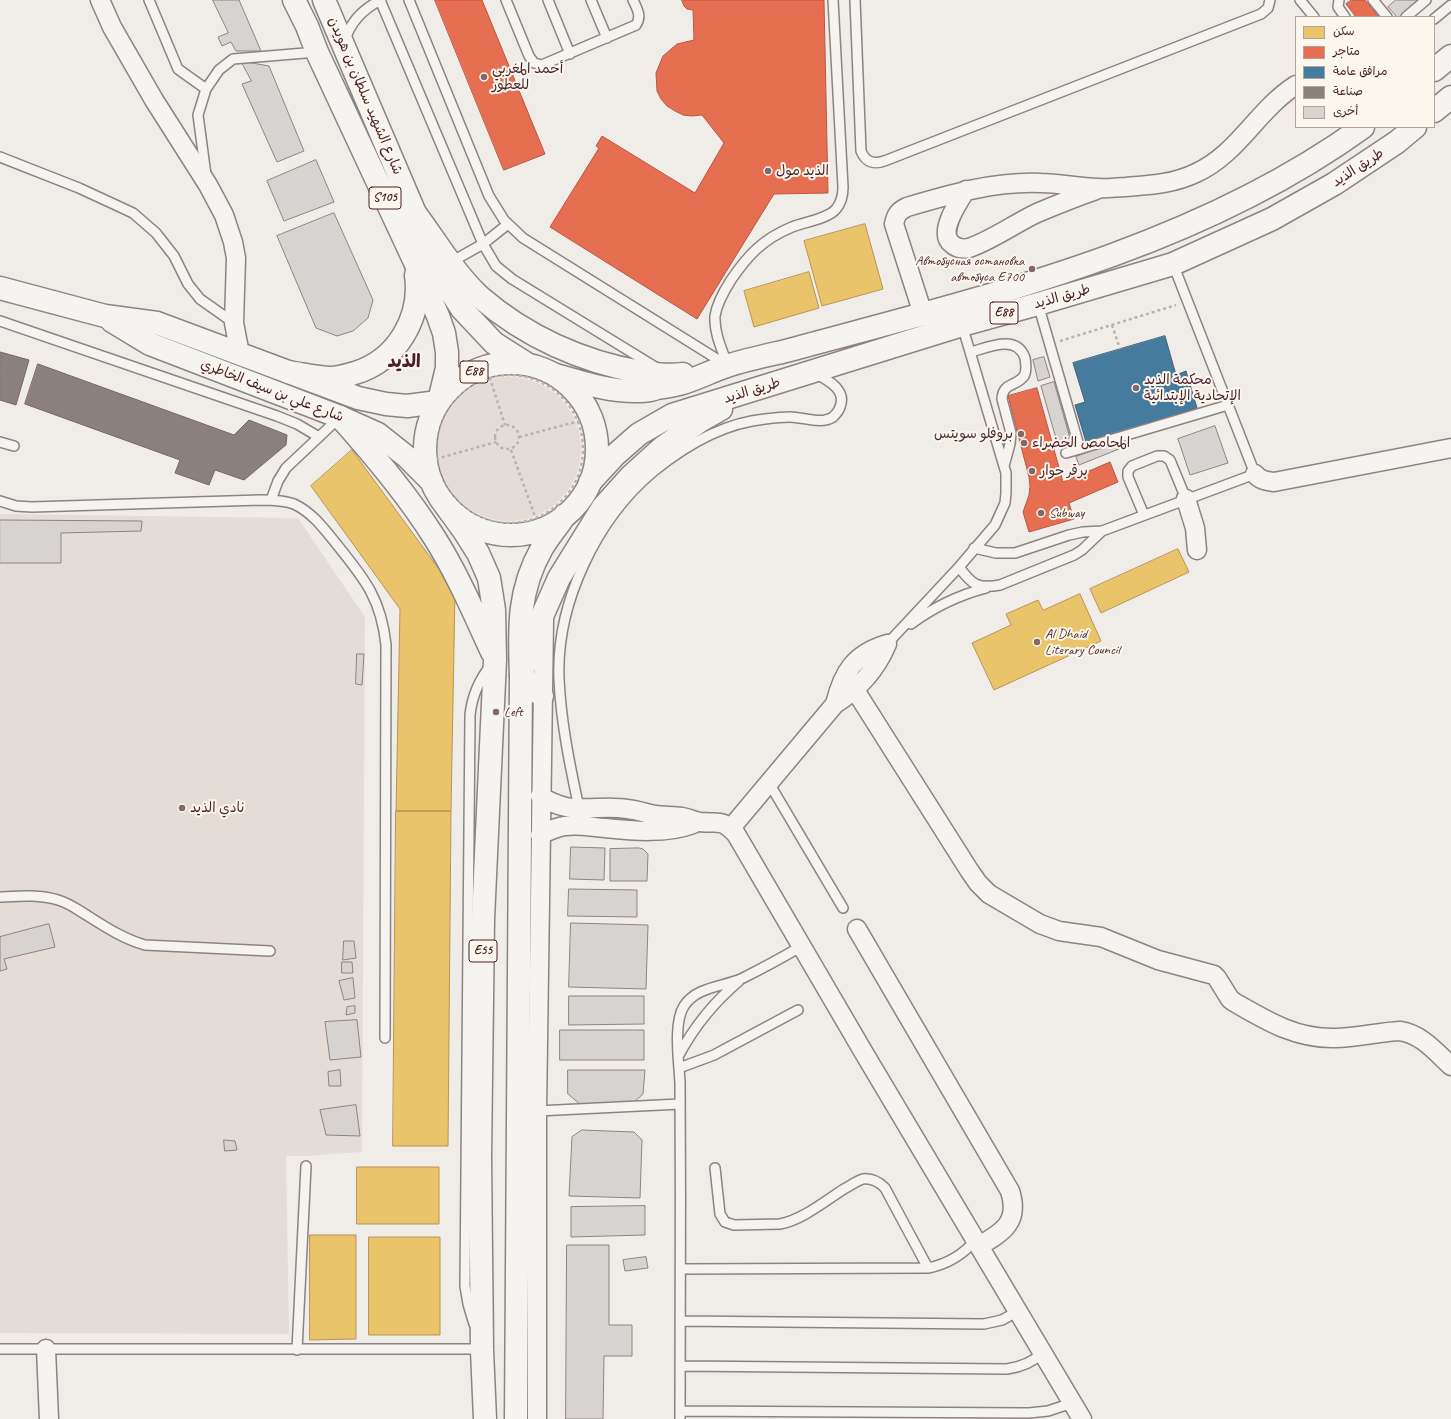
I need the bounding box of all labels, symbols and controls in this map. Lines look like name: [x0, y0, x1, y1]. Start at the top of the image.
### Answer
street label: شارع الشهيد سلطان بن هويدن: [324, 15, 406, 177]
legend: [1295, 16, 1435, 128]
text: سكن: [1333, 23, 1355, 39]
text: متاجر: [1333, 43, 1360, 59]
place label: أحمد المغربي للعطور: [492, 61, 563, 94]
text: مرافق عامة: [1333, 63, 1387, 79]
marker: أحمد المغربي للعطور: [479, 72, 489, 82]
text: صناعة: [1333, 83, 1363, 99]
text: أخرى: [1333, 103, 1358, 119]
street label: طريق الذيد: [1329, 145, 1387, 191]
place label: الذيد مول: [776, 163, 829, 179]
marker: الذيد مول: [763, 166, 773, 176]
road number: S105: [369, 187, 401, 209]
place label: Автобусная остановка автобуса Е700: [915, 253, 1024, 286]
marker: Автобусная остановка автобуса Е700: [1027, 264, 1037, 274]
street label: طريق الذيد: [1032, 281, 1092, 313]
road number: E88: [990, 302, 1018, 324]
district label: الذيد: [387, 351, 421, 373]
street label: شارع علي بن سيف الخاطري: [198, 356, 346, 426]
road number: E88: [460, 361, 488, 383]
place label: محكمة الذيد الإتحادية الإبتدائية: [1144, 372, 1241, 404]
street label: طريق الذيد: [722, 374, 782, 408]
marker: محكمة الذيد الإتحادية الإبتدائية: [1131, 383, 1141, 393]
place label: بروفلو سويتس: [934, 426, 1013, 442]
marker: بروفلو سويتس: [1016, 429, 1026, 439]
place label: المحامص الخضراء: [1032, 435, 1130, 451]
marker: المحامص الخضراء: [1019, 438, 1029, 448]
place label: برقر حوار: [1040, 463, 1088, 479]
marker: برقر حوار: [1027, 466, 1037, 476]
place label: Subway: [1049, 505, 1084, 521]
marker: Subway: [1036, 508, 1046, 518]
place label: Al Dhaid Literary Council: [1045, 626, 1120, 658]
marker: Al Dhaid Literary Council: [1032, 637, 1042, 647]
place label: Left: [504, 704, 523, 720]
marker: Left: [491, 707, 501, 717]
place label: نادي الذيد: [190, 800, 244, 816]
marker: نادي الذيد: [177, 803, 187, 813]
road number: E55: [469, 940, 497, 962]

